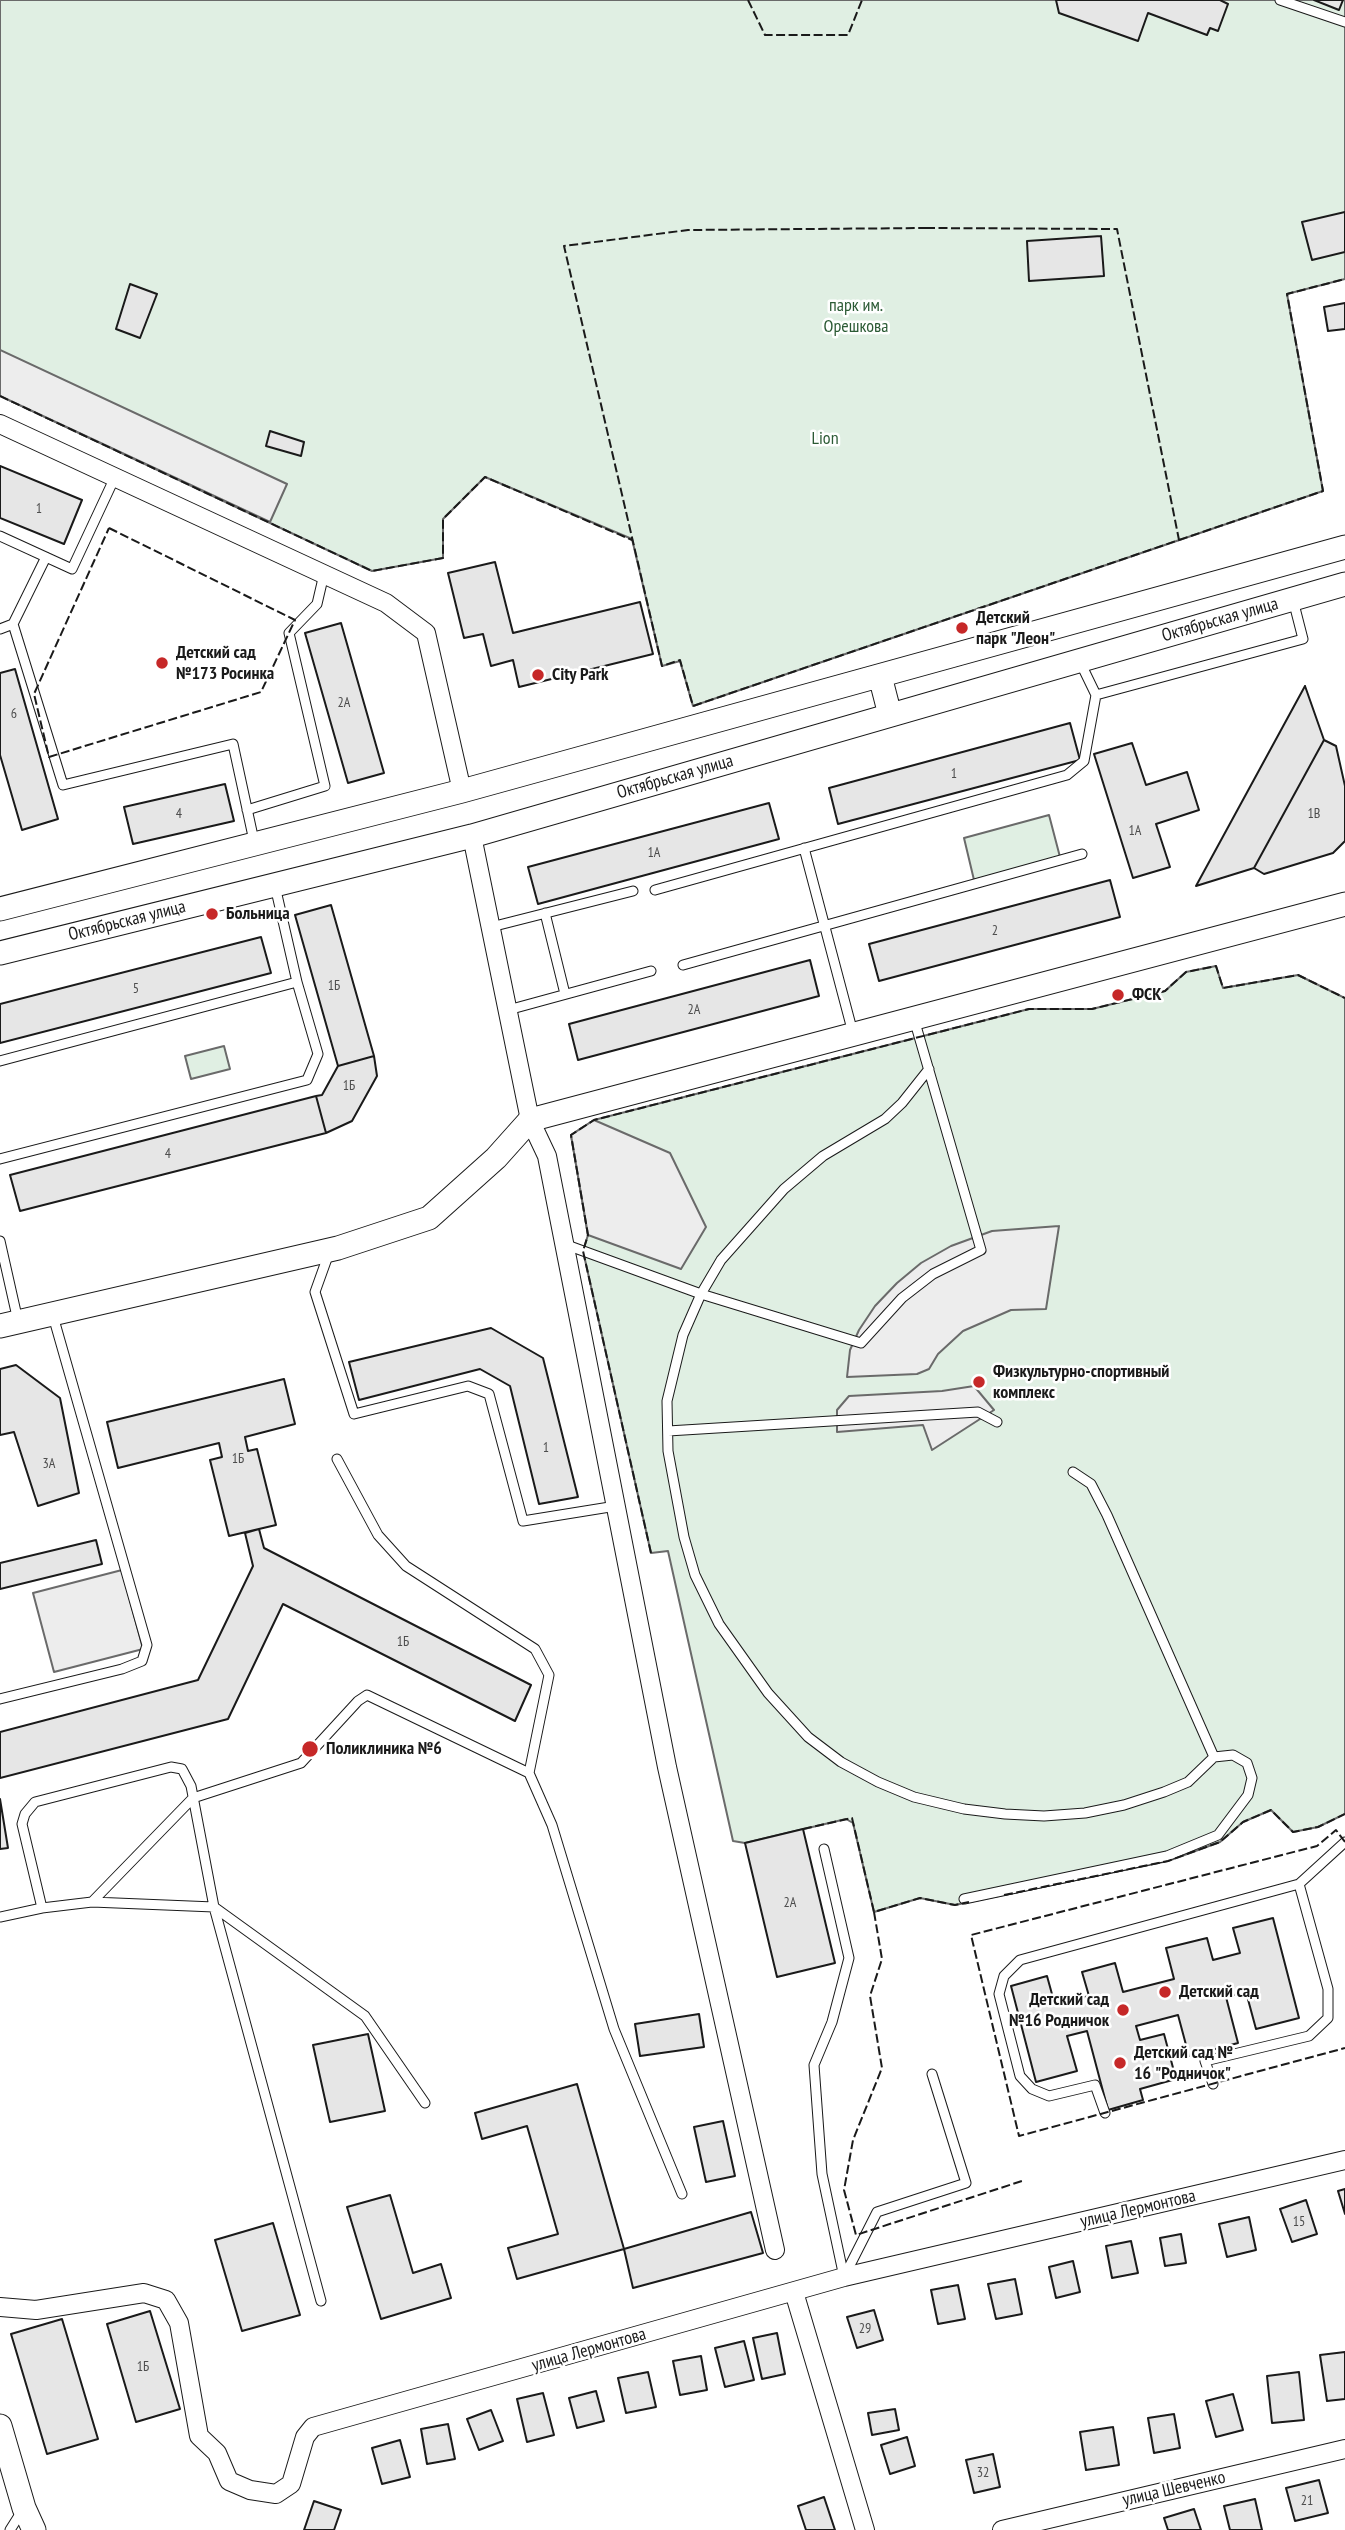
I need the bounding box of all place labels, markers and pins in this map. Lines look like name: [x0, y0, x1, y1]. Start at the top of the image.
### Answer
place label: Детский парк "Леон": [976, 607, 1055, 650]
marker: Детский парк "Леон": [954, 620, 970, 636]
place label: Детский сад №173 Росинка: [176, 642, 274, 684]
marker: Детский сад №173 Росинка: [154, 655, 170, 671]
place label: City Park: [552, 664, 608, 686]
marker: City Park: [530, 667, 546, 683]
place label: Больница: [226, 903, 290, 925]
marker: Больница: [204, 906, 220, 922]
place label: ФСК: [1132, 984, 1162, 1006]
marker: ФСК: [1110, 987, 1126, 1003]
place label: Физкультурно-спортивный комплекс: [993, 1361, 1169, 1404]
marker: Физкультурно-спортивный комплекс: [971, 1374, 987, 1390]
place label: Поликлиника №6: [326, 1738, 442, 1760]
marker: Поликлиника №6: [300, 1739, 320, 1759]
place label: Детский сад: [1179, 1981, 1259, 2003]
marker: Детский сад: [1157, 1984, 1173, 2000]
place label: Детский сад №16 Родничок: [1009, 1989, 1109, 2032]
marker: Детский сад №16 Родничок: [1115, 2002, 1131, 2018]
place label: Детский сад № 16 "Родничок": [1134, 2042, 1233, 2084]
marker: Детский сад № 16 "Родничок": [1112, 2055, 1128, 2071]

